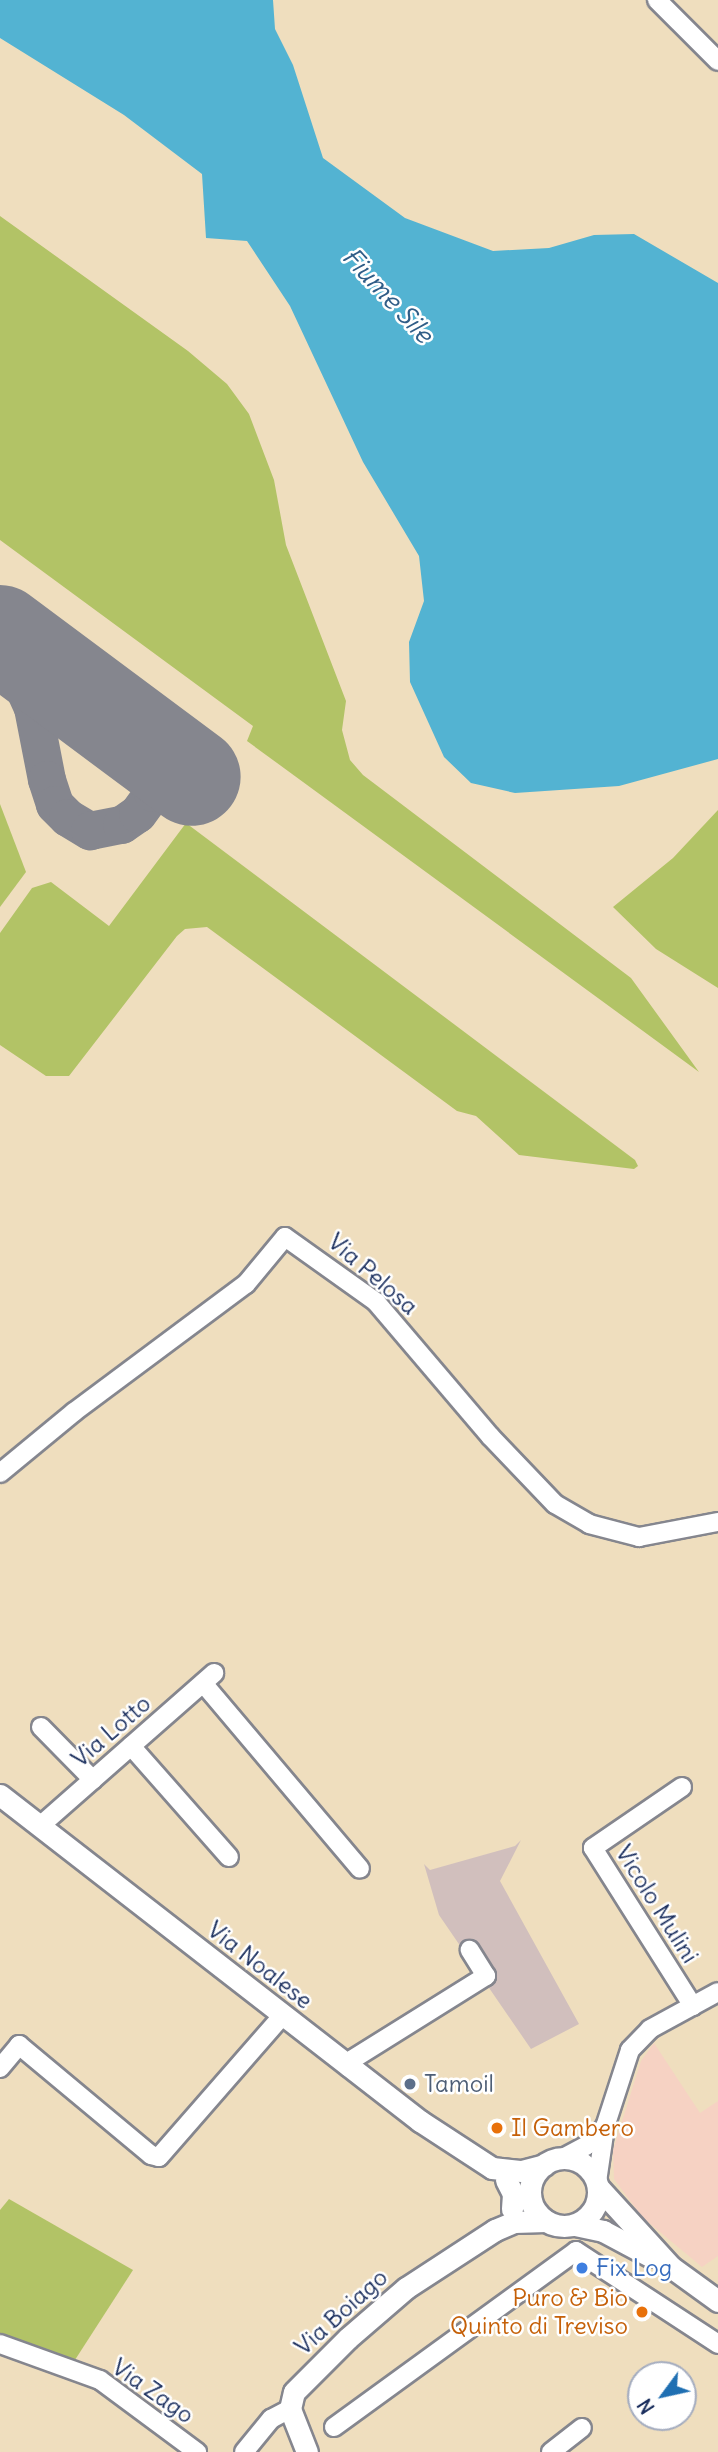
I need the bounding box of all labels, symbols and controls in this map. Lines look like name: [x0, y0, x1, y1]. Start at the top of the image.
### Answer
water label: Fiume Sile: [336, 241, 440, 349]
street label: Via Pelosa: [322, 1227, 424, 1321]
street label: Via Lotto: [65, 1689, 157, 1773]
street label: Vicolo Mulini: [609, 1840, 705, 1968]
street label: Via Noalese: [202, 1915, 318, 2015]
place label: Tamoil: [424, 2070, 494, 2098]
marker: Tamoil: [402, 2076, 418, 2092]
place label: Il Gambero: [511, 2114, 634, 2142]
marker: Il Gambero: [489, 2120, 505, 2136]
place label: Fix Log: [596, 2254, 672, 2282]
marker: Fix Log: [574, 2260, 590, 2276]
street label: Via Boiago: [289, 2263, 393, 2361]
place label: Puro & Bio Quinto di Treviso: [450, 2284, 628, 2340]
marker: Puro & Bio Quinto di Treviso: [634, 2304, 650, 2320]
street label: Via Zago: [106, 2352, 200, 2430]
north arrow: [627, 2361, 697, 2431]
text: N: [632, 2394, 660, 2418]

